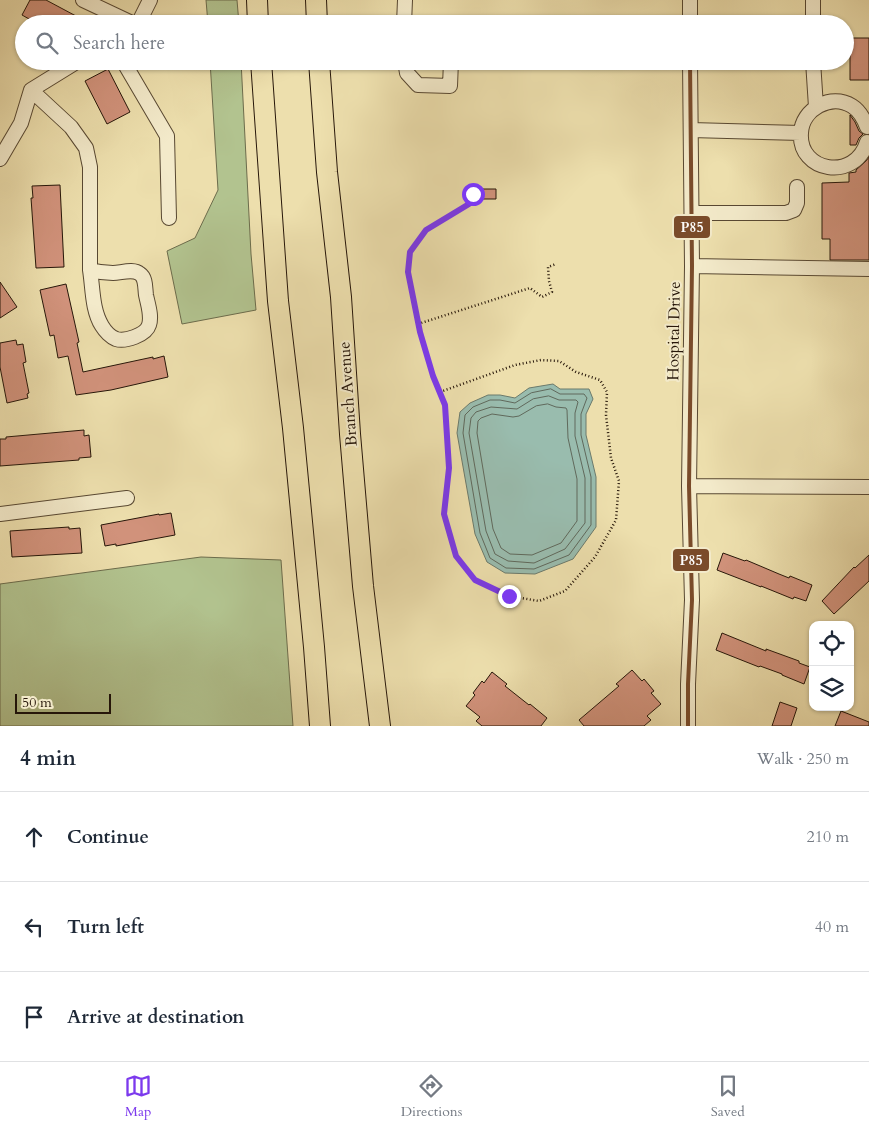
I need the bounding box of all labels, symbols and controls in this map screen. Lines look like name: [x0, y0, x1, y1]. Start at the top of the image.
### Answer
search box: [15, 15, 854, 70]
icon: search: [33, 29, 61, 57]
text: Search here: [73, 30, 165, 56]
route start: [462, 183, 485, 206]
line badge: P85: [673, 215, 711, 239]
text: P85: [680, 218, 704, 237]
street label: Hospital Drive: [662, 281, 686, 381]
street label: Branch Avenue: [333, 341, 363, 447]
line badge: P85: [672, 548, 710, 572]
text: P85: [679, 551, 703, 570]
route end: [498, 585, 521, 608]
map controls: [809, 621, 854, 711]
button: locate: [809, 621, 854, 666]
button: layers: [809, 666, 854, 711]
scale bar: [15, 691, 111, 714]
text: 50 m: [22, 693, 52, 712]
text: 4 min: [20, 744, 76, 773]
text: Walk · 250 m: [757, 748, 849, 770]
icon: ahead: [20, 823, 48, 851]
text: Continue: [67, 824, 149, 850]
text: 210 m: [807, 826, 849, 848]
icon: left: [20, 913, 48, 941]
text: Turn left: [67, 914, 144, 940]
text: 40 m: [815, 916, 849, 938]
icon: arrive: [20, 1003, 48, 1031]
text: Arrive at destination: [67, 1004, 244, 1030]
tab: Map: [124, 1072, 152, 1121]
tab: Directions: [401, 1072, 462, 1121]
tab: Saved: [711, 1072, 745, 1121]

